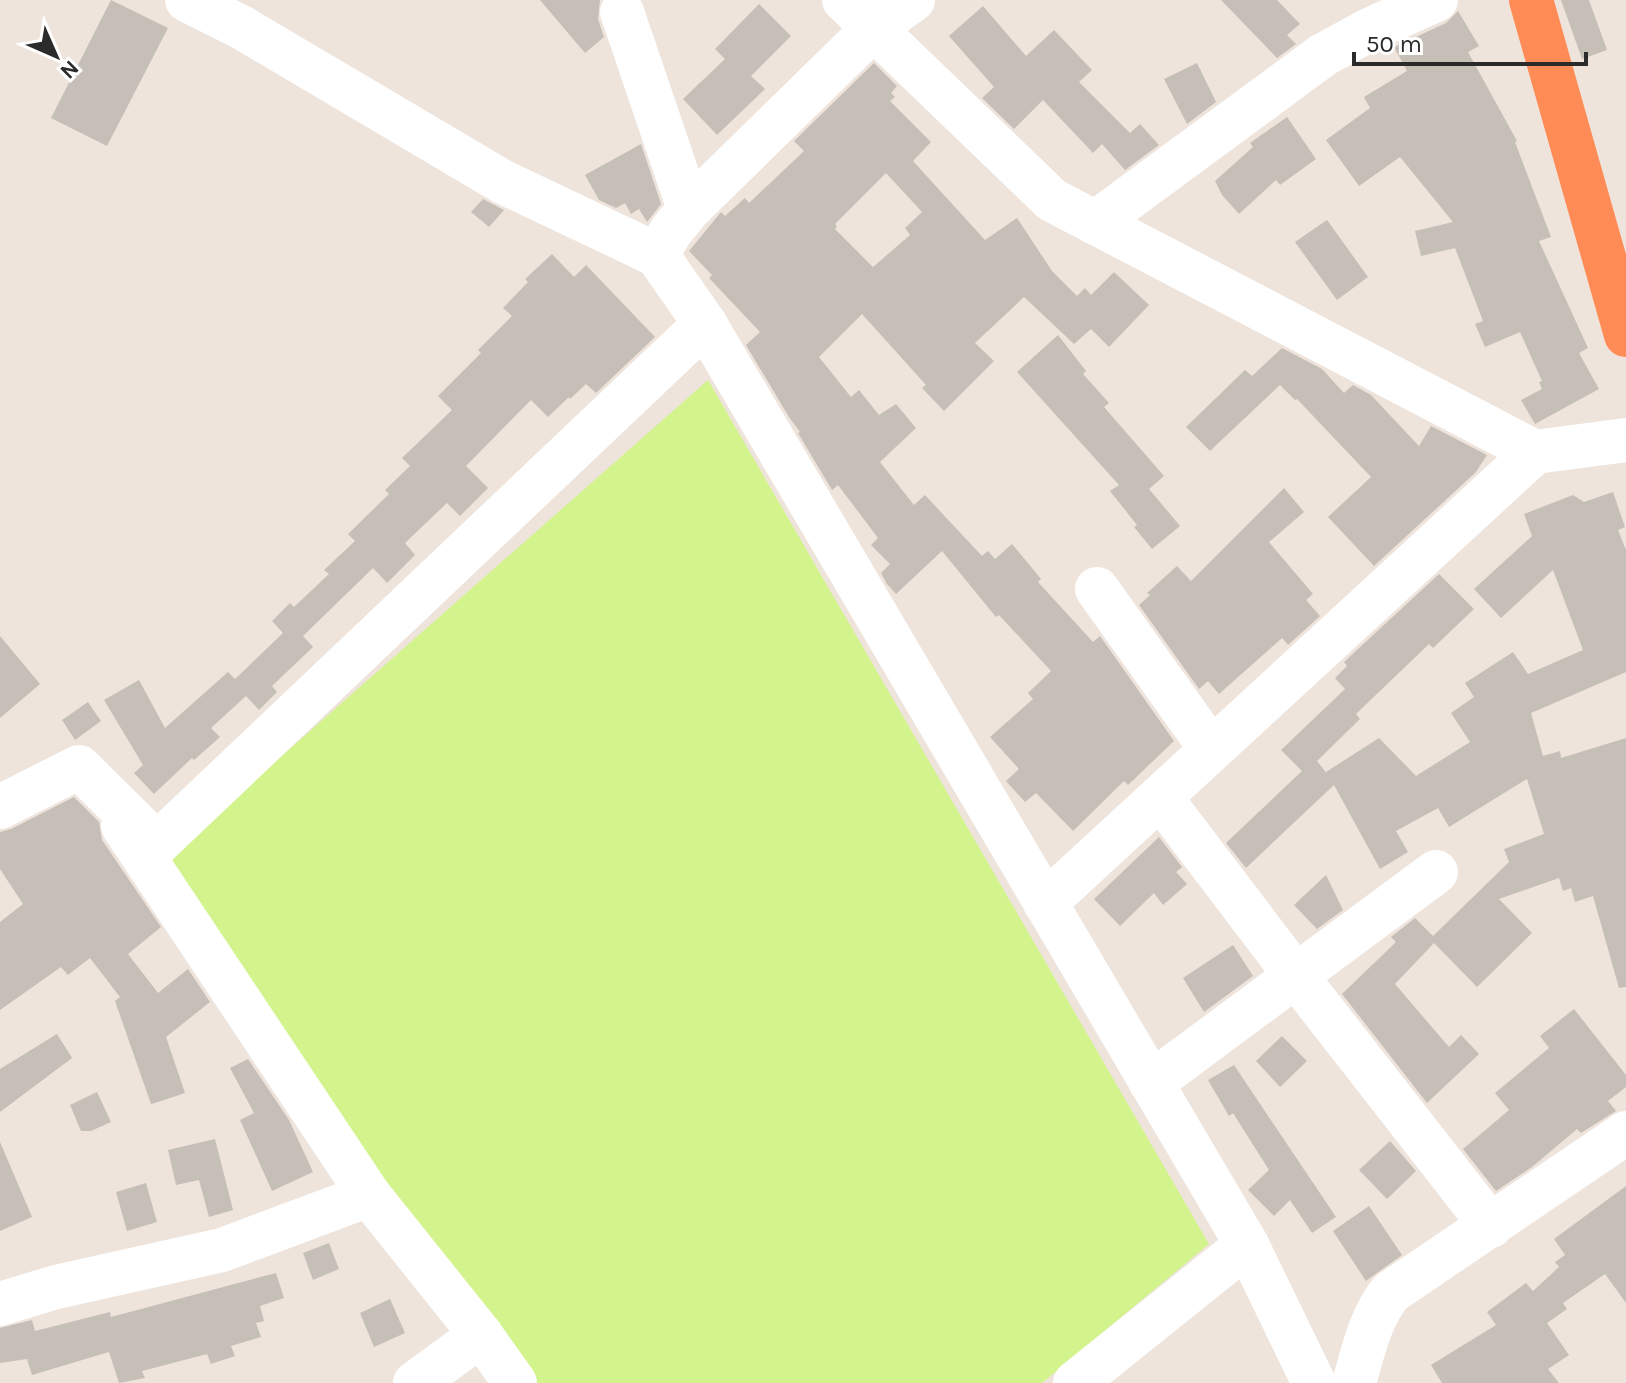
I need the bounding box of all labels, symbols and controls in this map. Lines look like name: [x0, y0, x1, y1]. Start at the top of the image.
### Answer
north arrow: [16, 16, 96, 96]
scale bar: [1354, 16, 1586, 66]
text: 50 m: [1366, 30, 1422, 58]
text: N: [55, 55, 84, 84]

